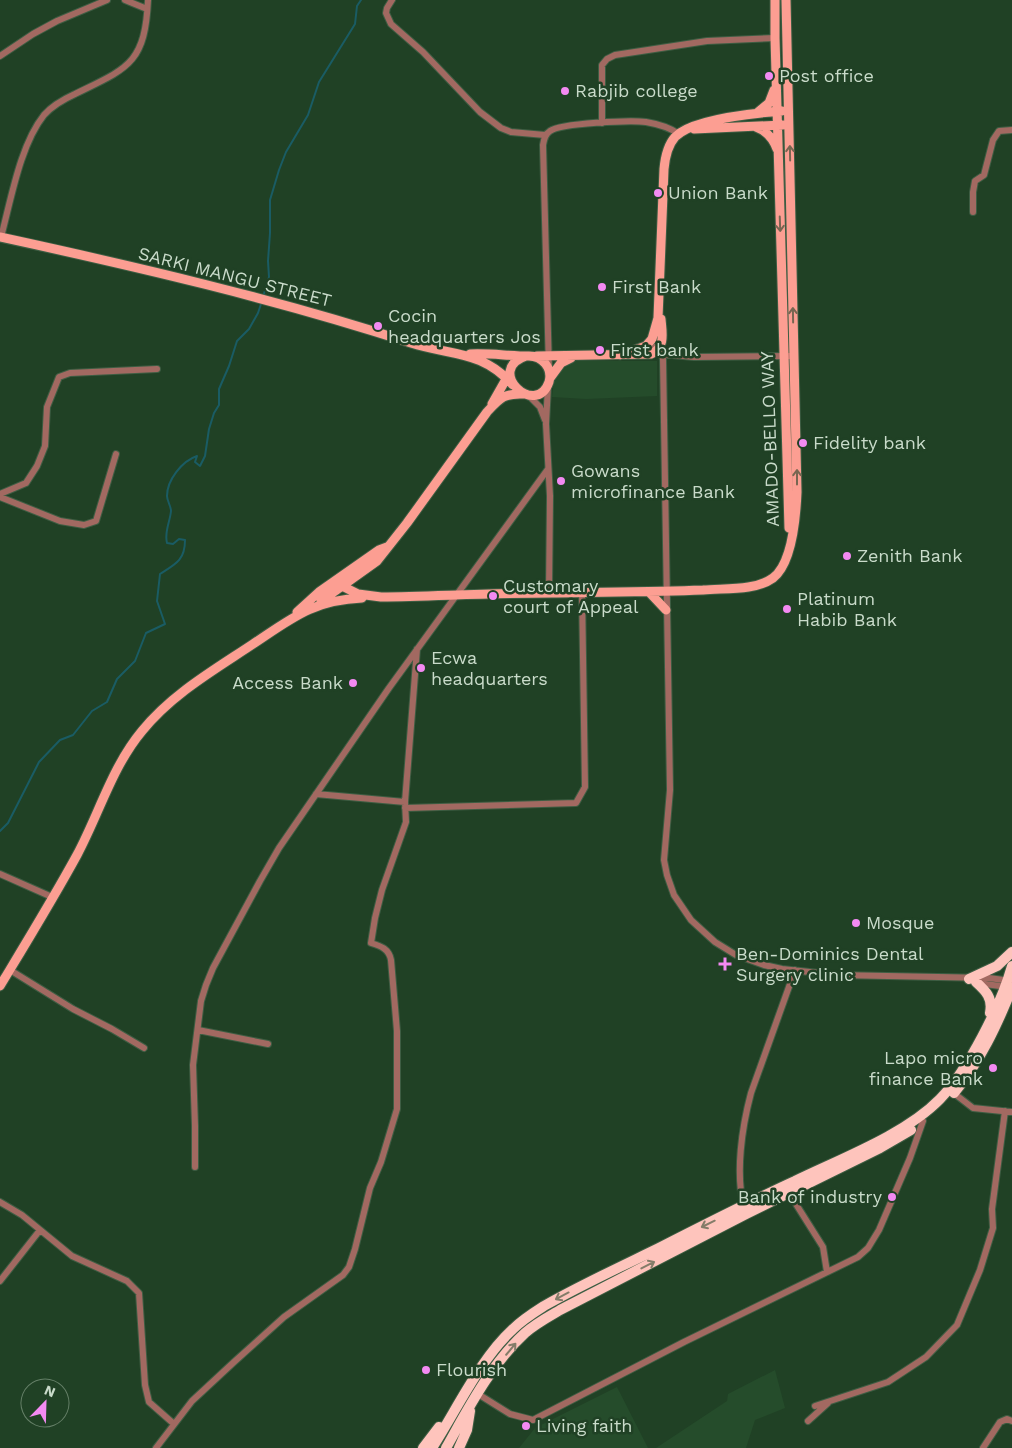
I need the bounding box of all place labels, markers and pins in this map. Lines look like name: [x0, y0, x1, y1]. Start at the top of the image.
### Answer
place label: Post office: [779, 65, 874, 86]
marker: Post office: [763, 70, 775, 82]
place label: Rabjib college: [575, 80, 698, 101]
marker: Rabjib college: [559, 85, 571, 97]
place label: Union Bank: [668, 182, 768, 203]
marker: Union Bank: [652, 187, 664, 199]
place label: First Bank: [612, 276, 701, 297]
marker: First Bank: [596, 281, 608, 293]
place label: Cocin headquarters Jos: [388, 305, 541, 347]
marker: Cocin headquarters Jos: [372, 320, 384, 332]
place label: First bank: [610, 339, 699, 360]
marker: First bank: [594, 344, 606, 356]
place label: Fidelity bank: [813, 432, 926, 453]
marker: Fidelity bank: [797, 437, 809, 449]
place label: Gowans microfinance Bank: [571, 460, 735, 502]
marker: Gowans microfinance Bank: [555, 475, 567, 487]
place label: Zenith Bank: [857, 545, 962, 566]
marker: Zenith Bank: [841, 550, 853, 562]
place label: Customary court of Appeal: [503, 575, 639, 617]
place label: Platinum Habib Bank: [797, 588, 897, 630]
marker: Customary court of Appeal: [487, 590, 499, 602]
marker: Platinum Habib Bank: [781, 603, 793, 615]
place label: Ecwa headquarters: [431, 647, 548, 689]
marker: Ecwa headquarters: [415, 662, 427, 674]
place label: Access Bank: [232, 672, 343, 693]
marker: Access Bank: [347, 677, 359, 689]
place label: Mosque: [866, 912, 934, 933]
marker: Mosque: [850, 917, 862, 929]
place label: Ben-Dominics Dental Surgery clinic: [736, 943, 924, 985]
marker: Ben-Dominics Dental Surgery clinic: [718, 957, 732, 971]
place label: Lapo micro finance Bank: [869, 1047, 983, 1089]
marker: Lapo micro finance Bank: [987, 1062, 999, 1074]
place label: Bank of industry: [738, 1186, 883, 1207]
marker: Bank of industry: [886, 1191, 898, 1203]
place label: Flourish: [436, 1359, 507, 1380]
marker: Flourish: [420, 1364, 432, 1376]
place label: Living faith: [536, 1415, 632, 1436]
marker: Living faith: [520, 1420, 532, 1432]

